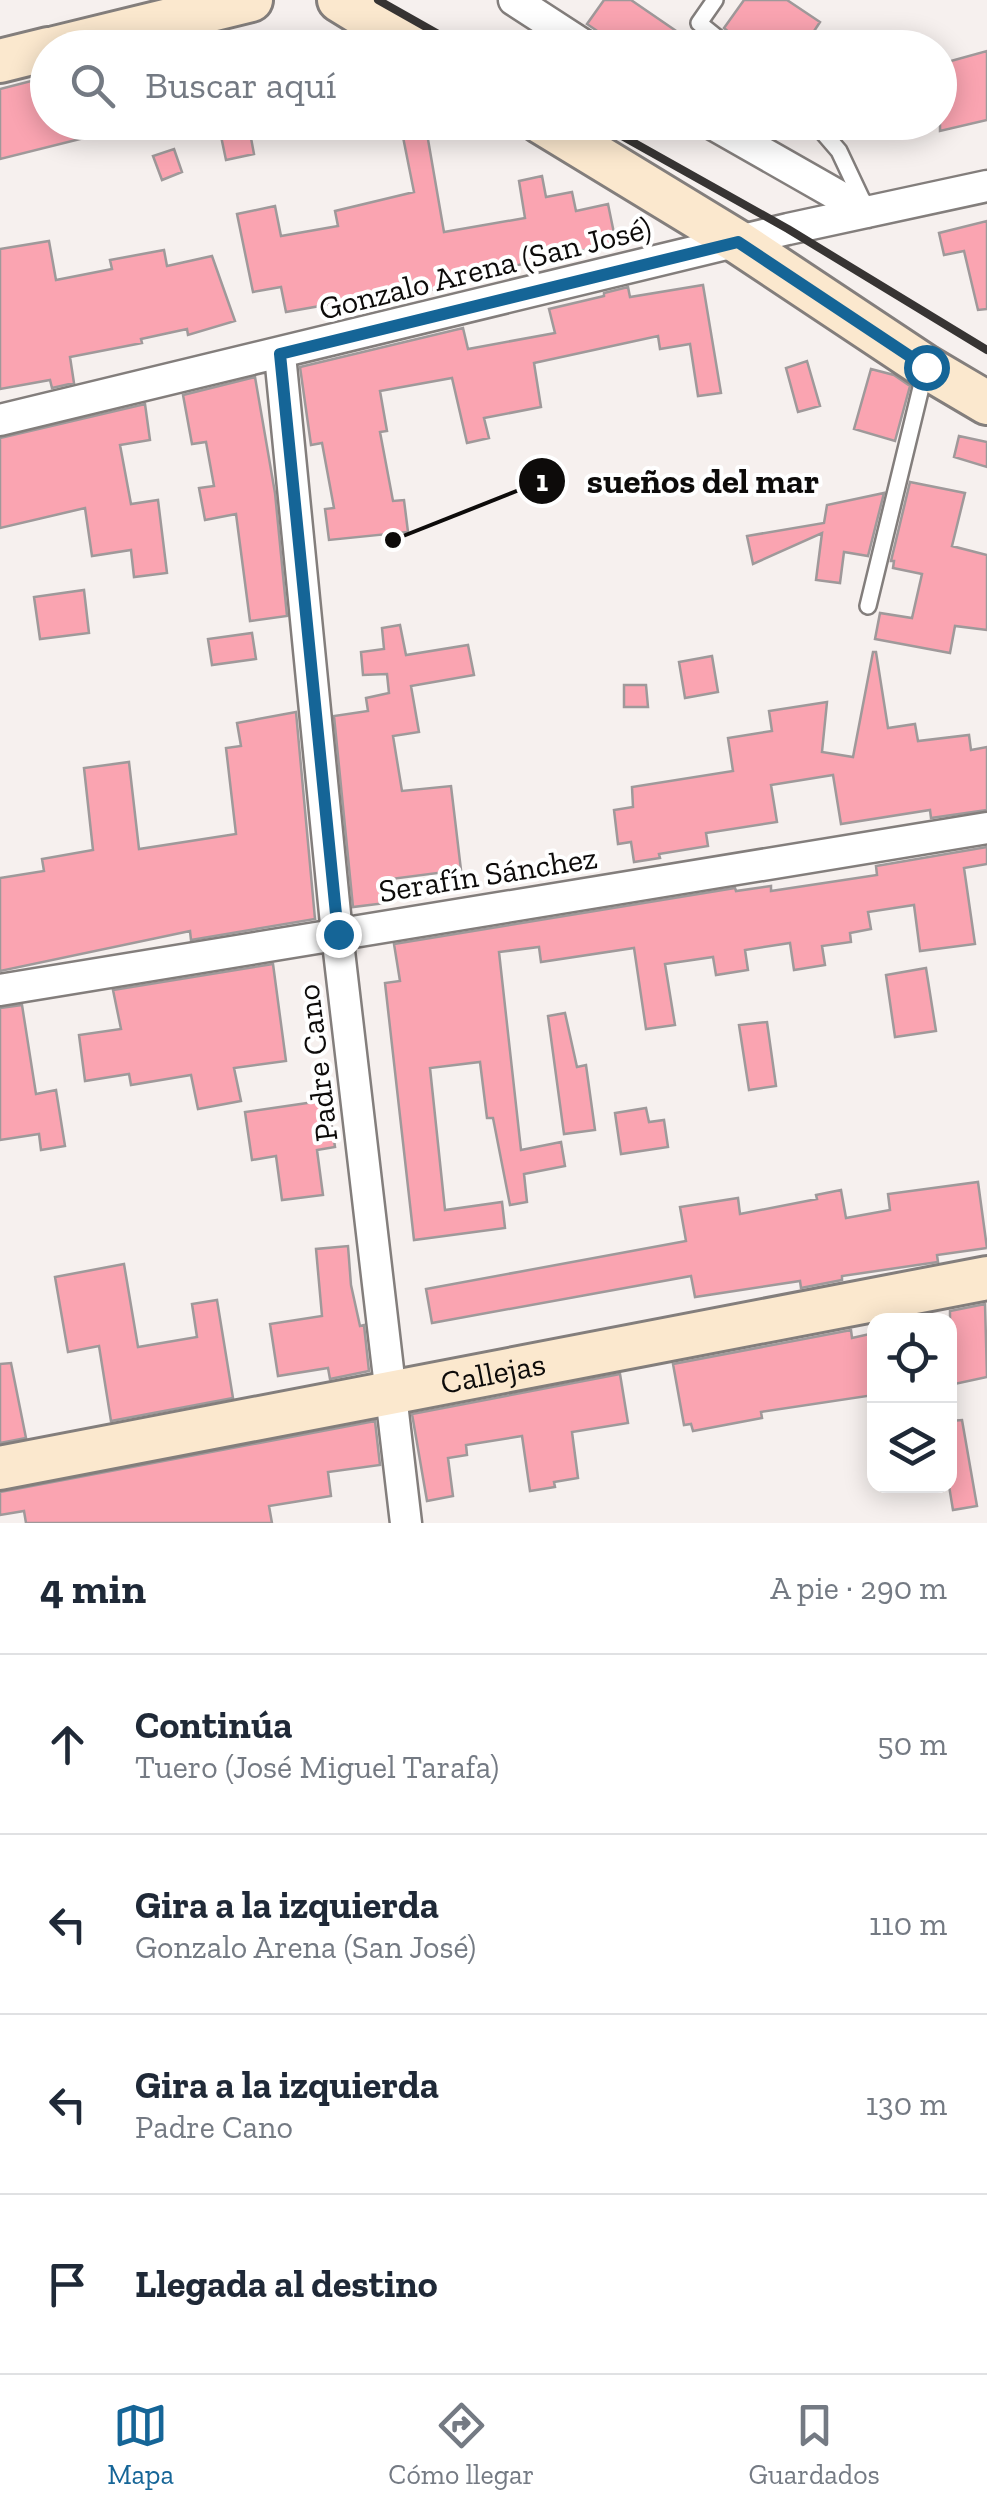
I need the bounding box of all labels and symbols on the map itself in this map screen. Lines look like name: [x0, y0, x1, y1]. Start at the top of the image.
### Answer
street label: Gonzalo Arena (San José): [315, 208, 655, 328]
route start: [904, 345, 950, 391]
callout: sueños del mar: [517, 448, 840, 513]
text: sueños del mar: [587, 460, 819, 502]
text: 1: [536, 463, 548, 499]
street label: Serafín Sánchez: [376, 838, 600, 910]
route end: [316, 912, 362, 958]
street label: Padre Cano: [289, 982, 345, 1144]
street label: Callejas: [437, 1344, 548, 1402]

